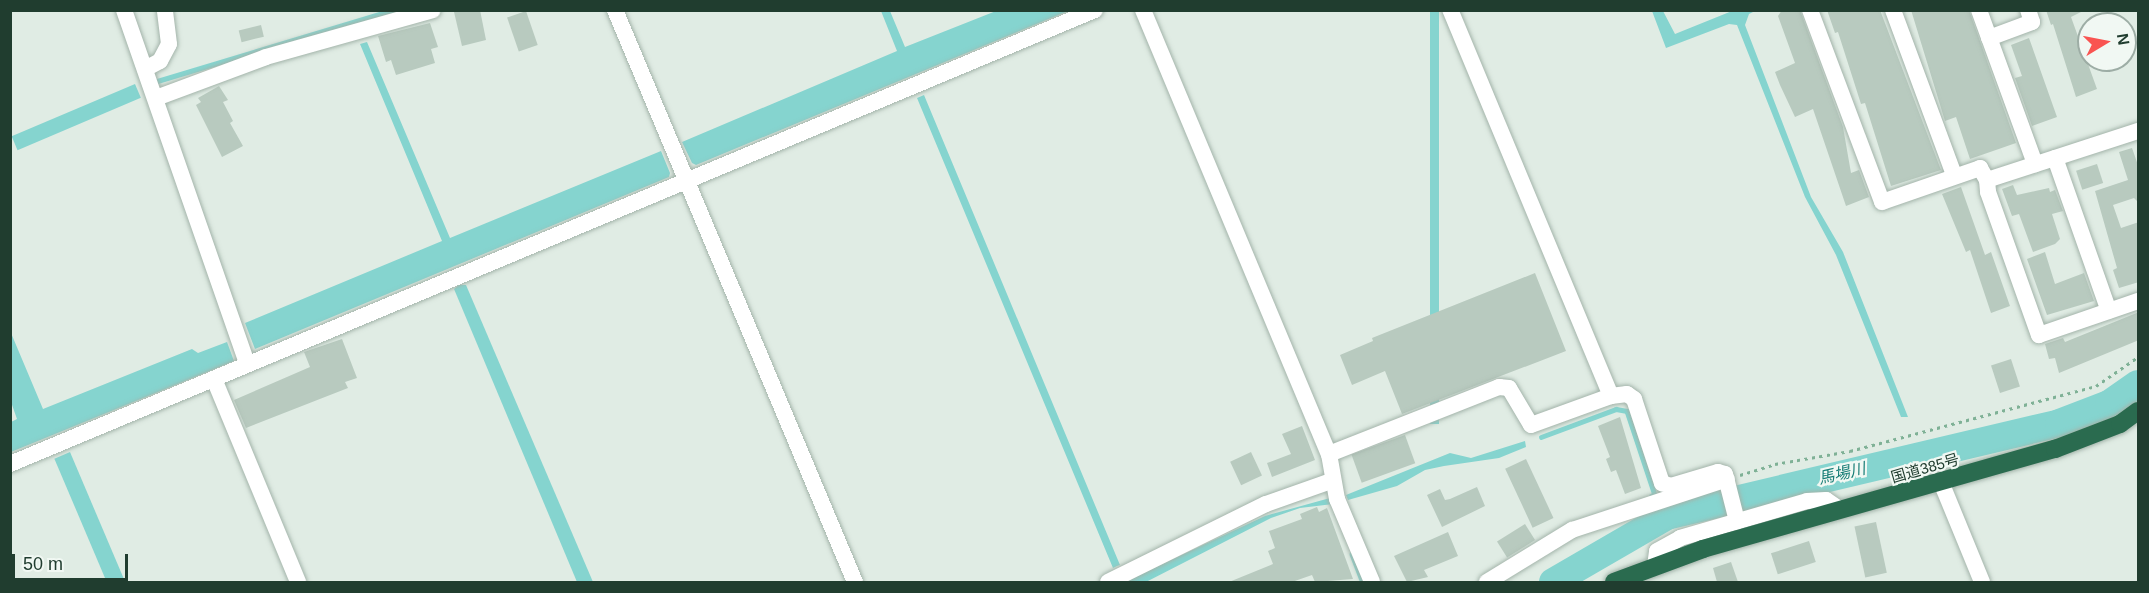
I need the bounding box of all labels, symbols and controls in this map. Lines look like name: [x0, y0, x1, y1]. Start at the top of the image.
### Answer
north arrow: [2077, 12, 2137, 72]
text: N: [2114, 32, 2133, 46]
street label: 国道385号: [1889, 450, 1961, 486]
water label: 馬場川: [1816, 459, 1868, 489]
scale bar: [15, 542, 130, 580]
text: 50 m: [23, 554, 63, 574]

